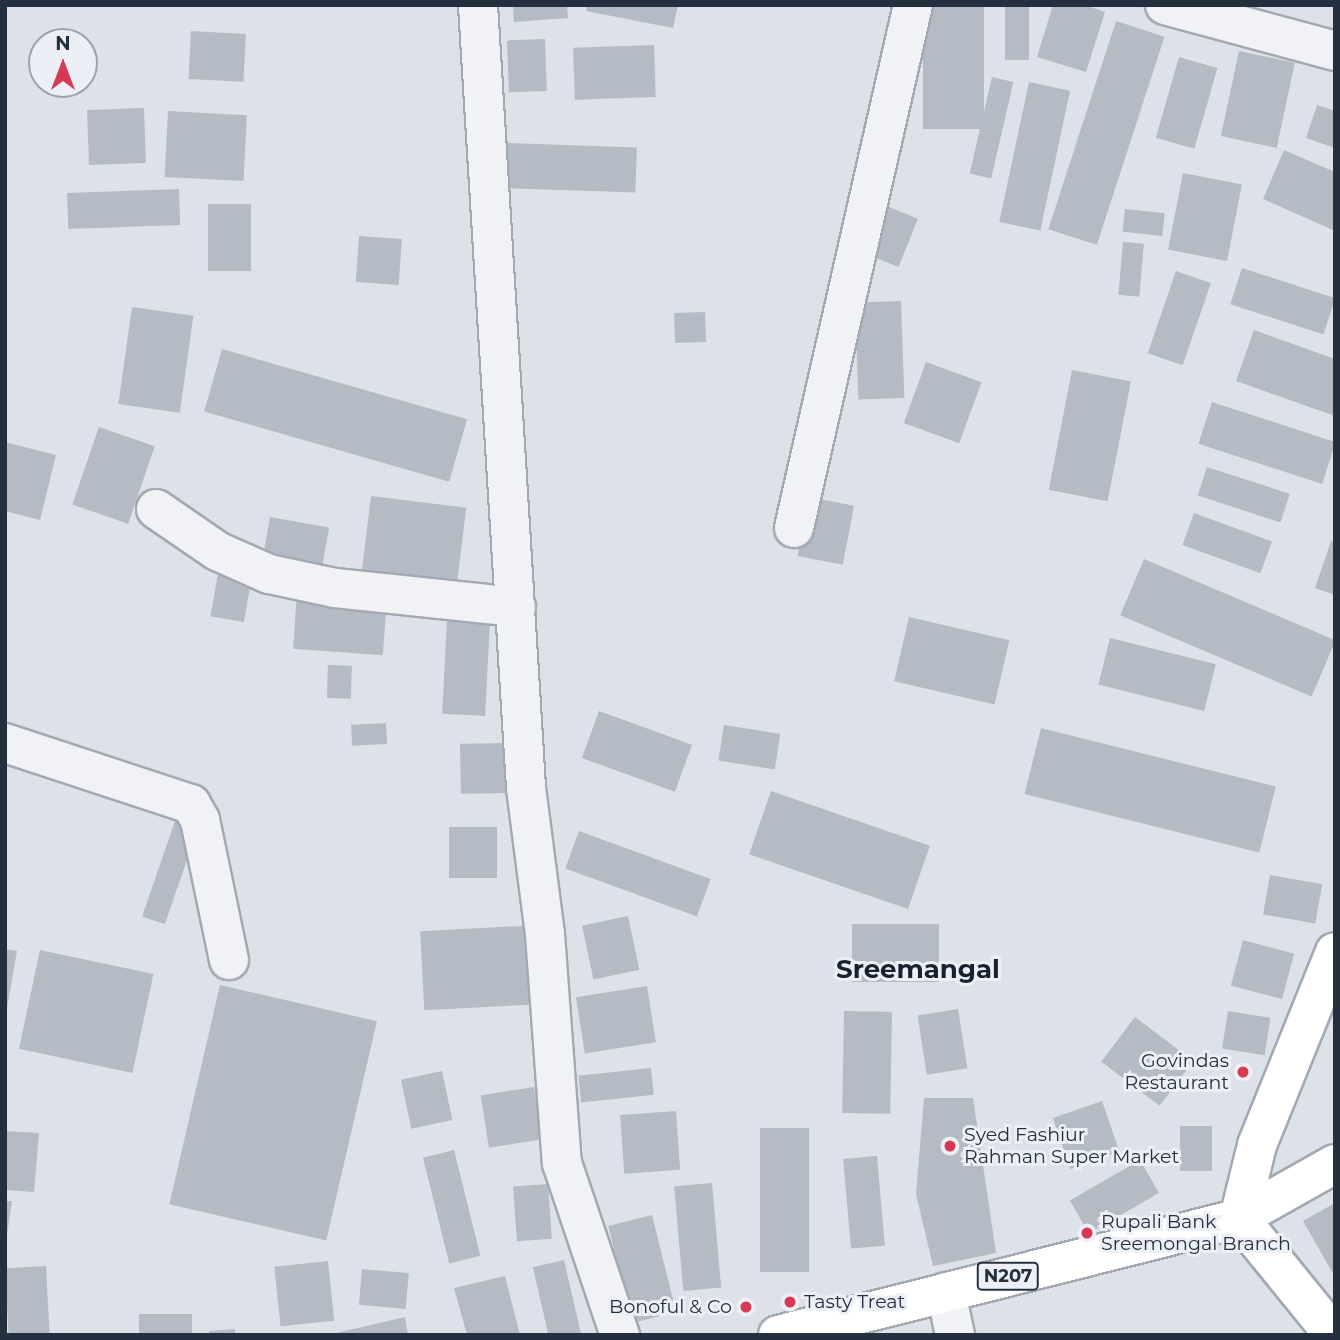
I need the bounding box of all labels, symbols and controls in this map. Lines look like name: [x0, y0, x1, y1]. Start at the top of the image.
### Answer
north arrow: [28, 28, 98, 98]
text: N: [55, 32, 71, 55]
district label: Sreemangal: [836, 954, 1000, 986]
place label: Govindas Restaurant: [1125, 1050, 1229, 1094]
marker: Govindas Restaurant: [1235, 1064, 1251, 1080]
place label: Syed Fashiur Rahman Super Market: [964, 1124, 1179, 1168]
marker: Syed Fashiur Rahman Super Market: [942, 1138, 958, 1154]
place label: Rupali Bank Sreemongal Branch: [1101, 1211, 1291, 1255]
marker: Rupali Bank Sreemongal Branch: [1079, 1225, 1095, 1241]
road number: N207: [976, 1261, 1040, 1290]
place label: Tasty Treat: [804, 1291, 905, 1313]
marker: Tasty Treat: [782, 1294, 798, 1310]
place label: Bonoful & Co: [609, 1296, 732, 1318]
marker: Bonoful & Co: [738, 1299, 754, 1315]

